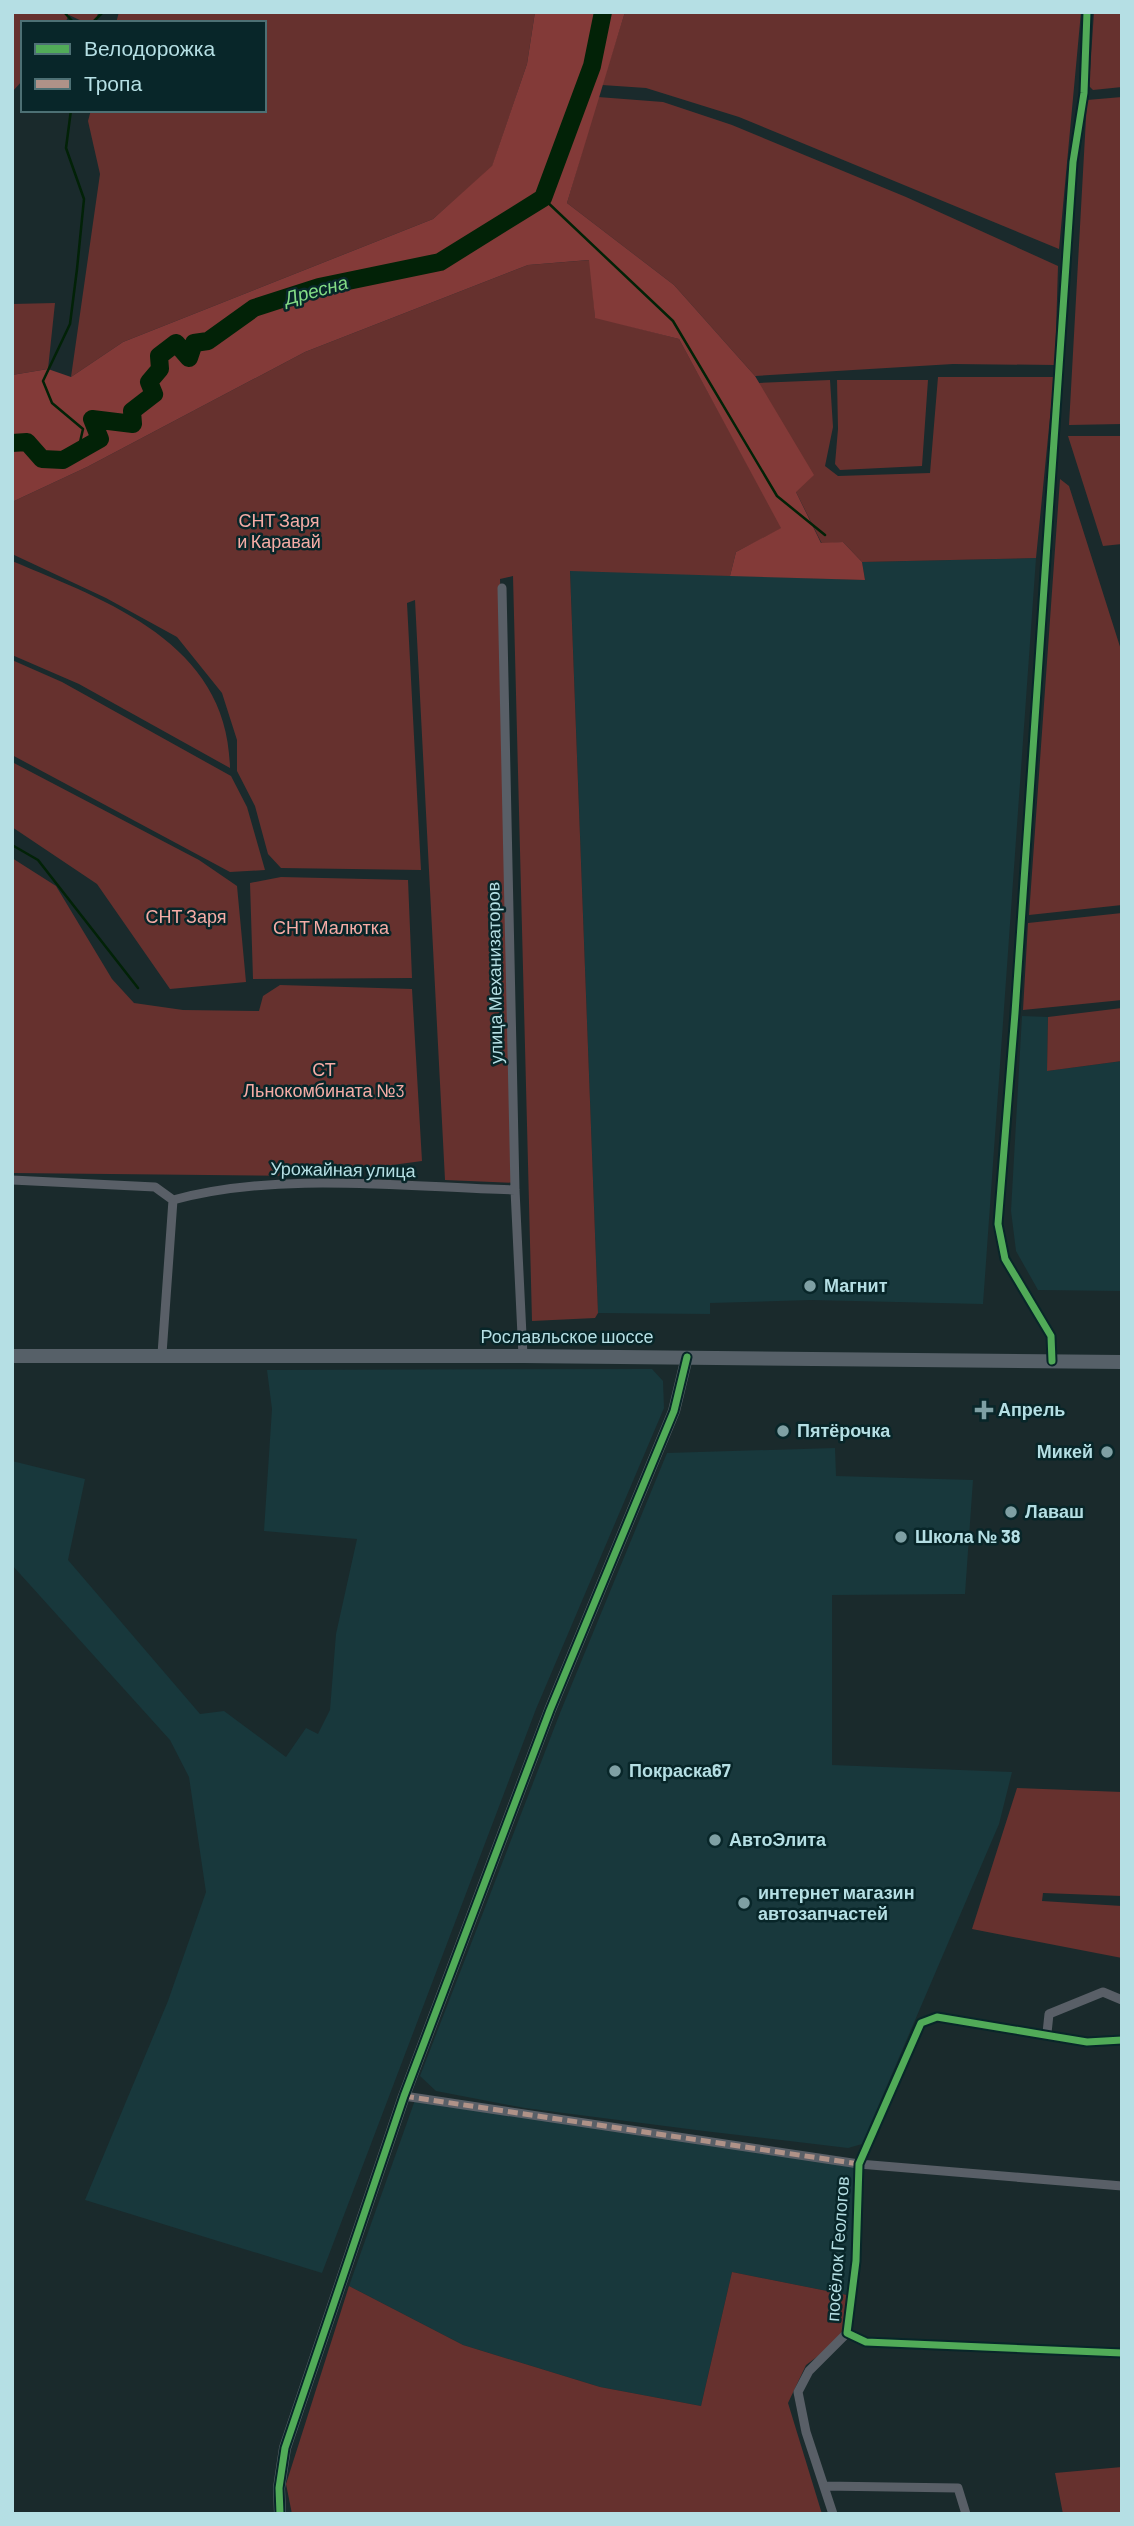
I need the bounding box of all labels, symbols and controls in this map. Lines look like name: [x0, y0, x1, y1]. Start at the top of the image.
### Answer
legend: [21, 21, 266, 112]
text: Велодорожка: [84, 35, 215, 60]
text: Тропа: [84, 70, 142, 95]
water label: Дресна: [280, 270, 350, 310]
park label: СНТ Заря и Каравай: [237, 509, 321, 552]
street label: улица Механизаторов: [481, 882, 507, 1064]
park label: СНТ Заря: [145, 905, 227, 927]
park label: СНТ Малютка: [273, 916, 390, 938]
park label: СТ Льнокомбината №3: [243, 1058, 405, 1101]
street label: Урожайная улица: [270, 1157, 417, 1181]
place label: Магнит: [824, 1274, 888, 1296]
marker: Магнит: [802, 1278, 818, 1294]
street label: Рославльское шоссе: [481, 1325, 653, 1347]
place label: Апрель: [998, 1398, 1065, 1420]
marker: Апрель: [976, 1402, 992, 1418]
place label: Пятёрочка: [797, 1419, 891, 1441]
marker: Пятёрочка: [775, 1423, 791, 1439]
place label: Микей: [1037, 1440, 1093, 1462]
marker: Микей: [1099, 1444, 1115, 1460]
place label: Лаваш: [1025, 1500, 1084, 1522]
marker: Лаваш: [1003, 1504, 1019, 1520]
place label: Школа № 38: [915, 1525, 1021, 1547]
marker: Школа № 38: [893, 1529, 909, 1545]
place label: Покраска67: [629, 1759, 731, 1781]
marker: Покраска67: [607, 1763, 623, 1779]
place label: АвтоЭлита: [729, 1828, 827, 1850]
marker: АвтоЭлита: [707, 1832, 723, 1848]
place label: интернет магазин автозапчастей: [758, 1881, 915, 1924]
marker: интернет магазин автозапчастей: [736, 1895, 752, 1911]
street label: посёлок Геологов: [821, 2176, 853, 2322]

